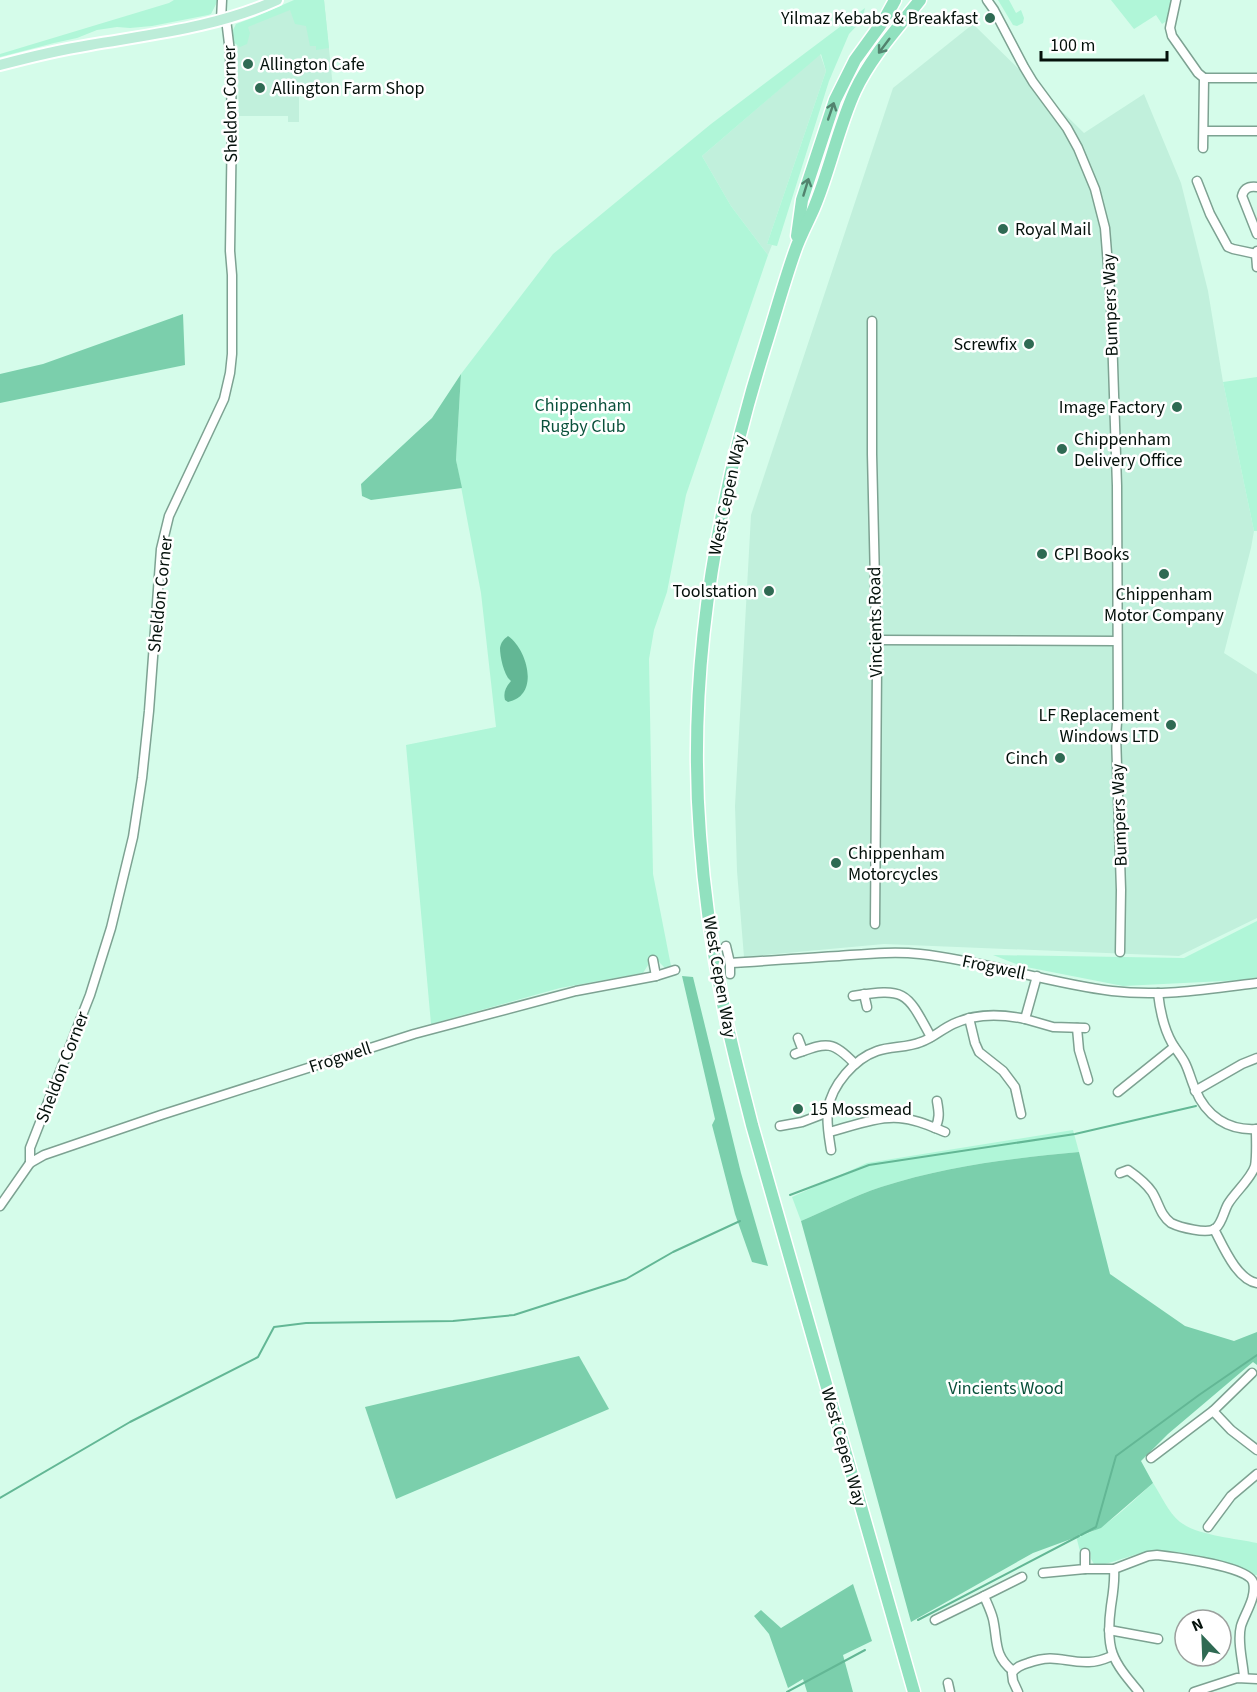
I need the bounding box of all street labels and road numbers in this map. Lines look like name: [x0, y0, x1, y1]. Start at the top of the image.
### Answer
street label: Sheldon Corner: [217, 44, 244, 163]
street label: Bumpers Way: [1096, 253, 1125, 357]
street label: West Cepen Way: [702, 432, 753, 558]
street label: Sheldon Corner: [142, 534, 179, 654]
street label: Vincients Road: [862, 566, 889, 678]
street label: Bumpers Way: [1105, 763, 1134, 867]
street label: West Cepen Way: [697, 914, 743, 1040]
street label: Frogwell: [960, 949, 1028, 986]
street label: Sheldon Corner: [30, 1007, 95, 1126]
street label: Frogwell: [306, 1036, 375, 1079]
street label: West Cepen Way: [815, 1385, 873, 1510]

